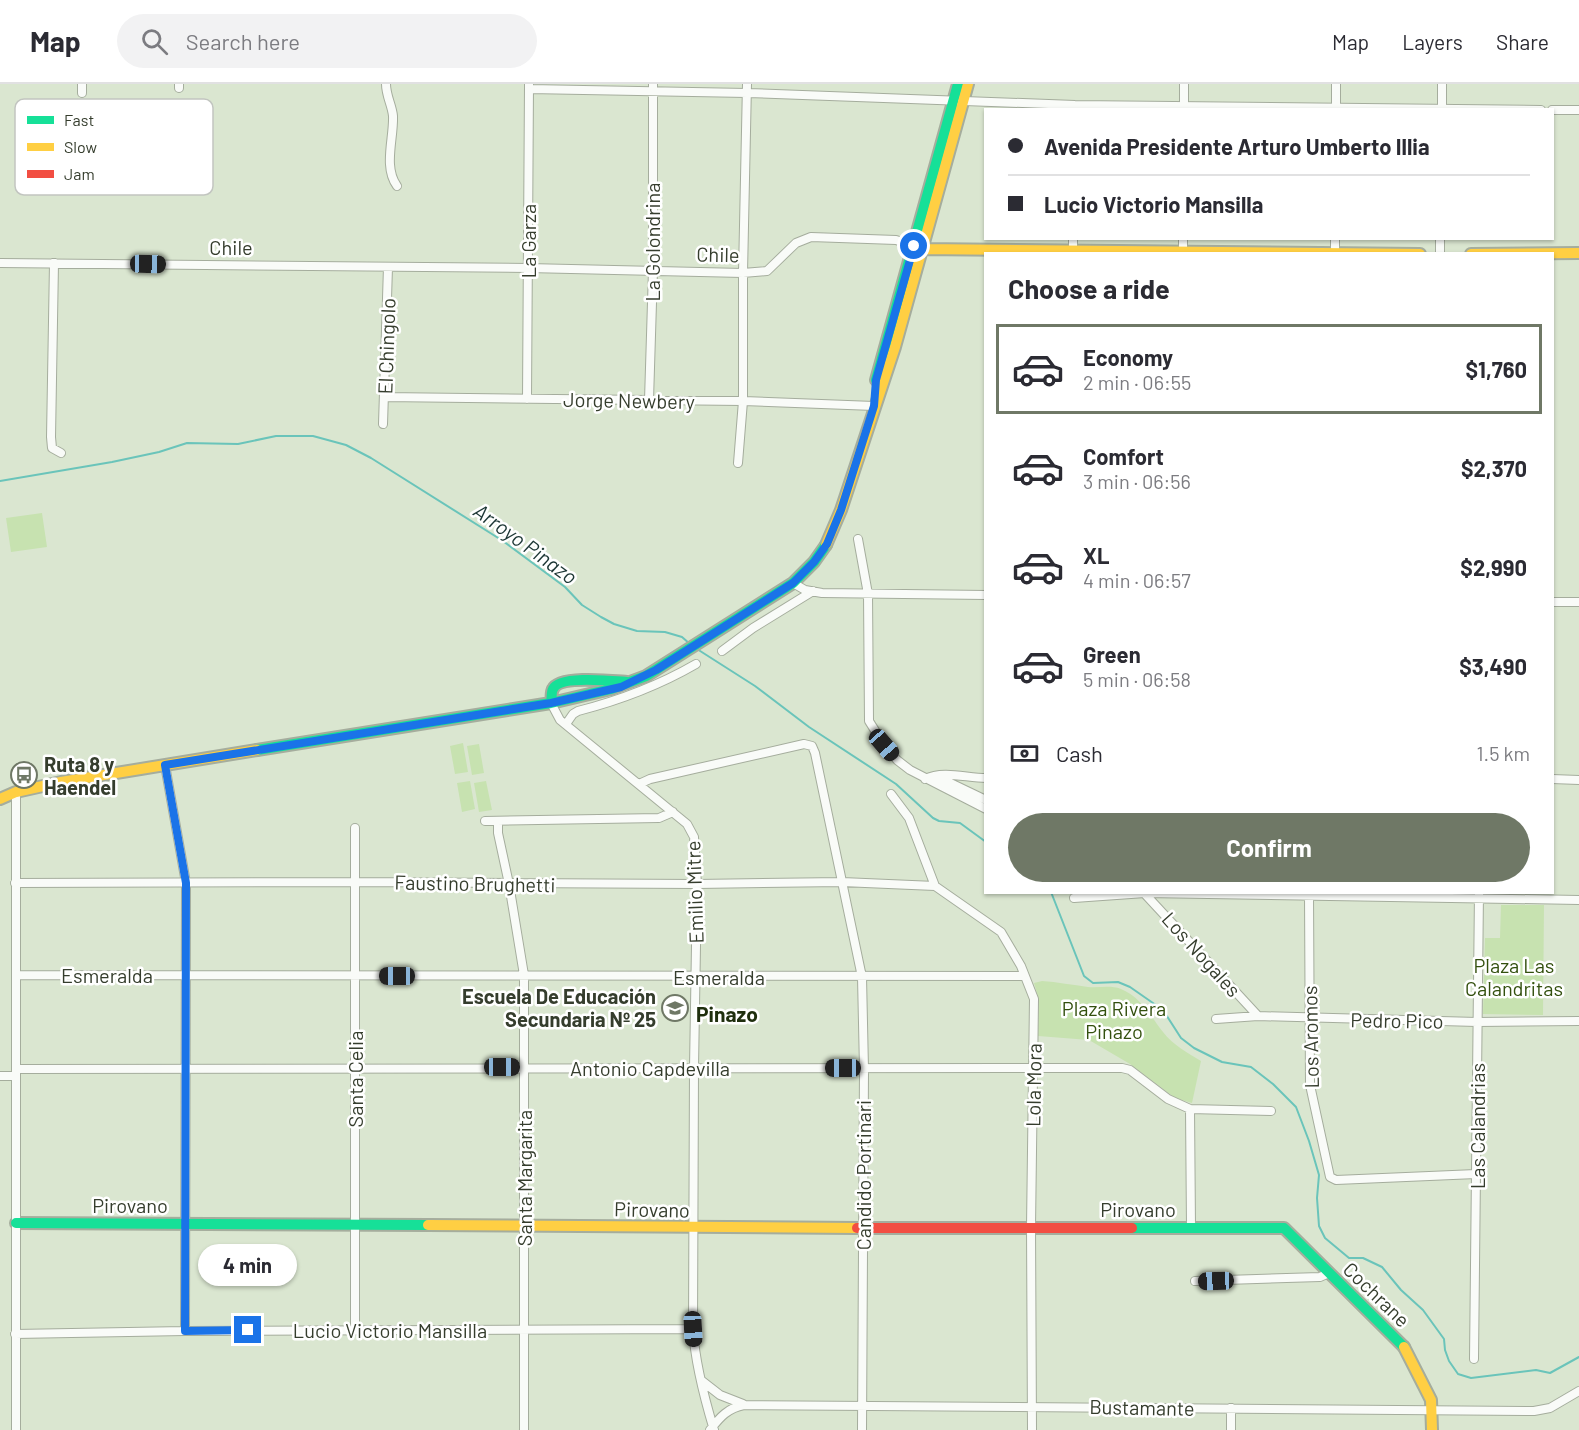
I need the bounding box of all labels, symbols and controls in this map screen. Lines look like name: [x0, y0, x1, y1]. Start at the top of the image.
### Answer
search box: [117, 14, 537, 68]
text: Map: [30, 24, 81, 58]
icon: search: [138, 25, 171, 58]
text: Search here: [186, 28, 300, 54]
text: Map: [1332, 29, 1369, 54]
text: Layers: [1402, 29, 1463, 54]
text: Share: [1496, 29, 1549, 54]
legend: [15, 99, 213, 195]
text: Fast: [64, 110, 94, 129]
text: Avenida Presidente Arturo Umberto Illia: [1044, 133, 1430, 159]
text: Slow: [64, 137, 97, 156]
text: Jam: [64, 164, 95, 183]
street label: La Golondrina: [640, 182, 664, 302]
text: Lucio Victorio Mansilla: [1044, 191, 1263, 217]
street label: La Garza: [516, 204, 540, 278]
route start: [900, 232, 927, 259]
street label: Chile: [209, 235, 253, 259]
street label: Chile: [696, 242, 740, 266]
car: [130, 255, 166, 273]
text: Choose a ride: [1008, 272, 1170, 304]
street label: El Chingolo: [372, 297, 400, 395]
icon: car: [1011, 342, 1065, 396]
text: Economy: [1083, 344, 1173, 370]
text: $1,760: [1466, 356, 1527, 382]
text: 2 min · 06:55: [1083, 370, 1191, 394]
street label: Jorge Newbery: [563, 387, 695, 413]
icon: car: [1011, 441, 1065, 495]
text: Comfort: [1083, 443, 1164, 469]
text: $2,370: [1461, 455, 1527, 481]
text: 3 min · 06:56: [1083, 469, 1191, 493]
water label: Arroyo Pinazo: [469, 497, 583, 589]
icon: car: [1011, 540, 1065, 594]
text: XL: [1083, 542, 1109, 568]
text: $2,990: [1460, 554, 1527, 580]
text: 4 min · 06:57: [1083, 568, 1191, 592]
icon: car: [1011, 639, 1065, 693]
text: Green: [1083, 641, 1141, 667]
text: $3,490: [1459, 653, 1527, 679]
text: 5 min · 06:58: [1083, 667, 1191, 691]
car: [865, 726, 903, 764]
icon: cash: [1008, 737, 1041, 770]
text: Cash: [1056, 740, 1103, 766]
text: 1.5 km: [1477, 741, 1530, 765]
place label: Ruta 8 y Haendel: [44, 752, 116, 799]
bus stop icon: Ruta 8 y Haendel: [9, 760, 39, 790]
button: Confirm: [1008, 813, 1530, 882]
street label: Emilio Mitre: [680, 840, 708, 944]
street label: Faustino Brughetti: [394, 870, 556, 896]
street label: Los Nogales: [1158, 907, 1246, 1001]
park label: Plaza Las Calandritas: [1465, 953, 1563, 1000]
street label: Esmeralda: [61, 963, 153, 987]
street label: Esmeralda: [673, 965, 765, 989]
car: [379, 967, 415, 985]
place label: Escuela De Educación Secundaria Nº 25: [462, 984, 656, 1031]
street label: Los Aromos: [1297, 985, 1323, 1089]
school or university icon: Escuela De Educación Secundaria Nº 25: [660, 993, 690, 1023]
park label: Plaza Rivera Pinazo: [1062, 996, 1166, 1043]
district label: Pinazo: [696, 1001, 758, 1026]
street label: Pedro Pico: [1350, 1007, 1444, 1033]
street label: Santa Celia: [343, 1031, 367, 1127]
street label: Lola Mora: [1020, 1043, 1046, 1127]
street label: Antonio Capdevilla: [570, 1056, 730, 1080]
car: [484, 1058, 520, 1076]
car: [825, 1059, 861, 1077]
street label: Las Calandrias: [1465, 1063, 1489, 1189]
street label: Candido Portinari: [851, 1100, 875, 1250]
street label: Santa Margarita: [512, 1110, 536, 1246]
street label: Pirovano: [92, 1193, 168, 1217]
street label: Pirovano: [614, 1196, 690, 1222]
street label: Pirovano: [1100, 1197, 1176, 1221]
callout: 4 min: [198, 1243, 298, 1285]
text: 4 min: [223, 1253, 272, 1277]
street label: Cochrane: [1339, 1257, 1415, 1331]
car: [1198, 1271, 1234, 1291]
car: [683, 1311, 703, 1347]
route end: [234, 1316, 261, 1343]
street label: Lucio Victorio Mansilla: [293, 1318, 487, 1342]
street label: Bustamante: [1089, 1394, 1195, 1420]

